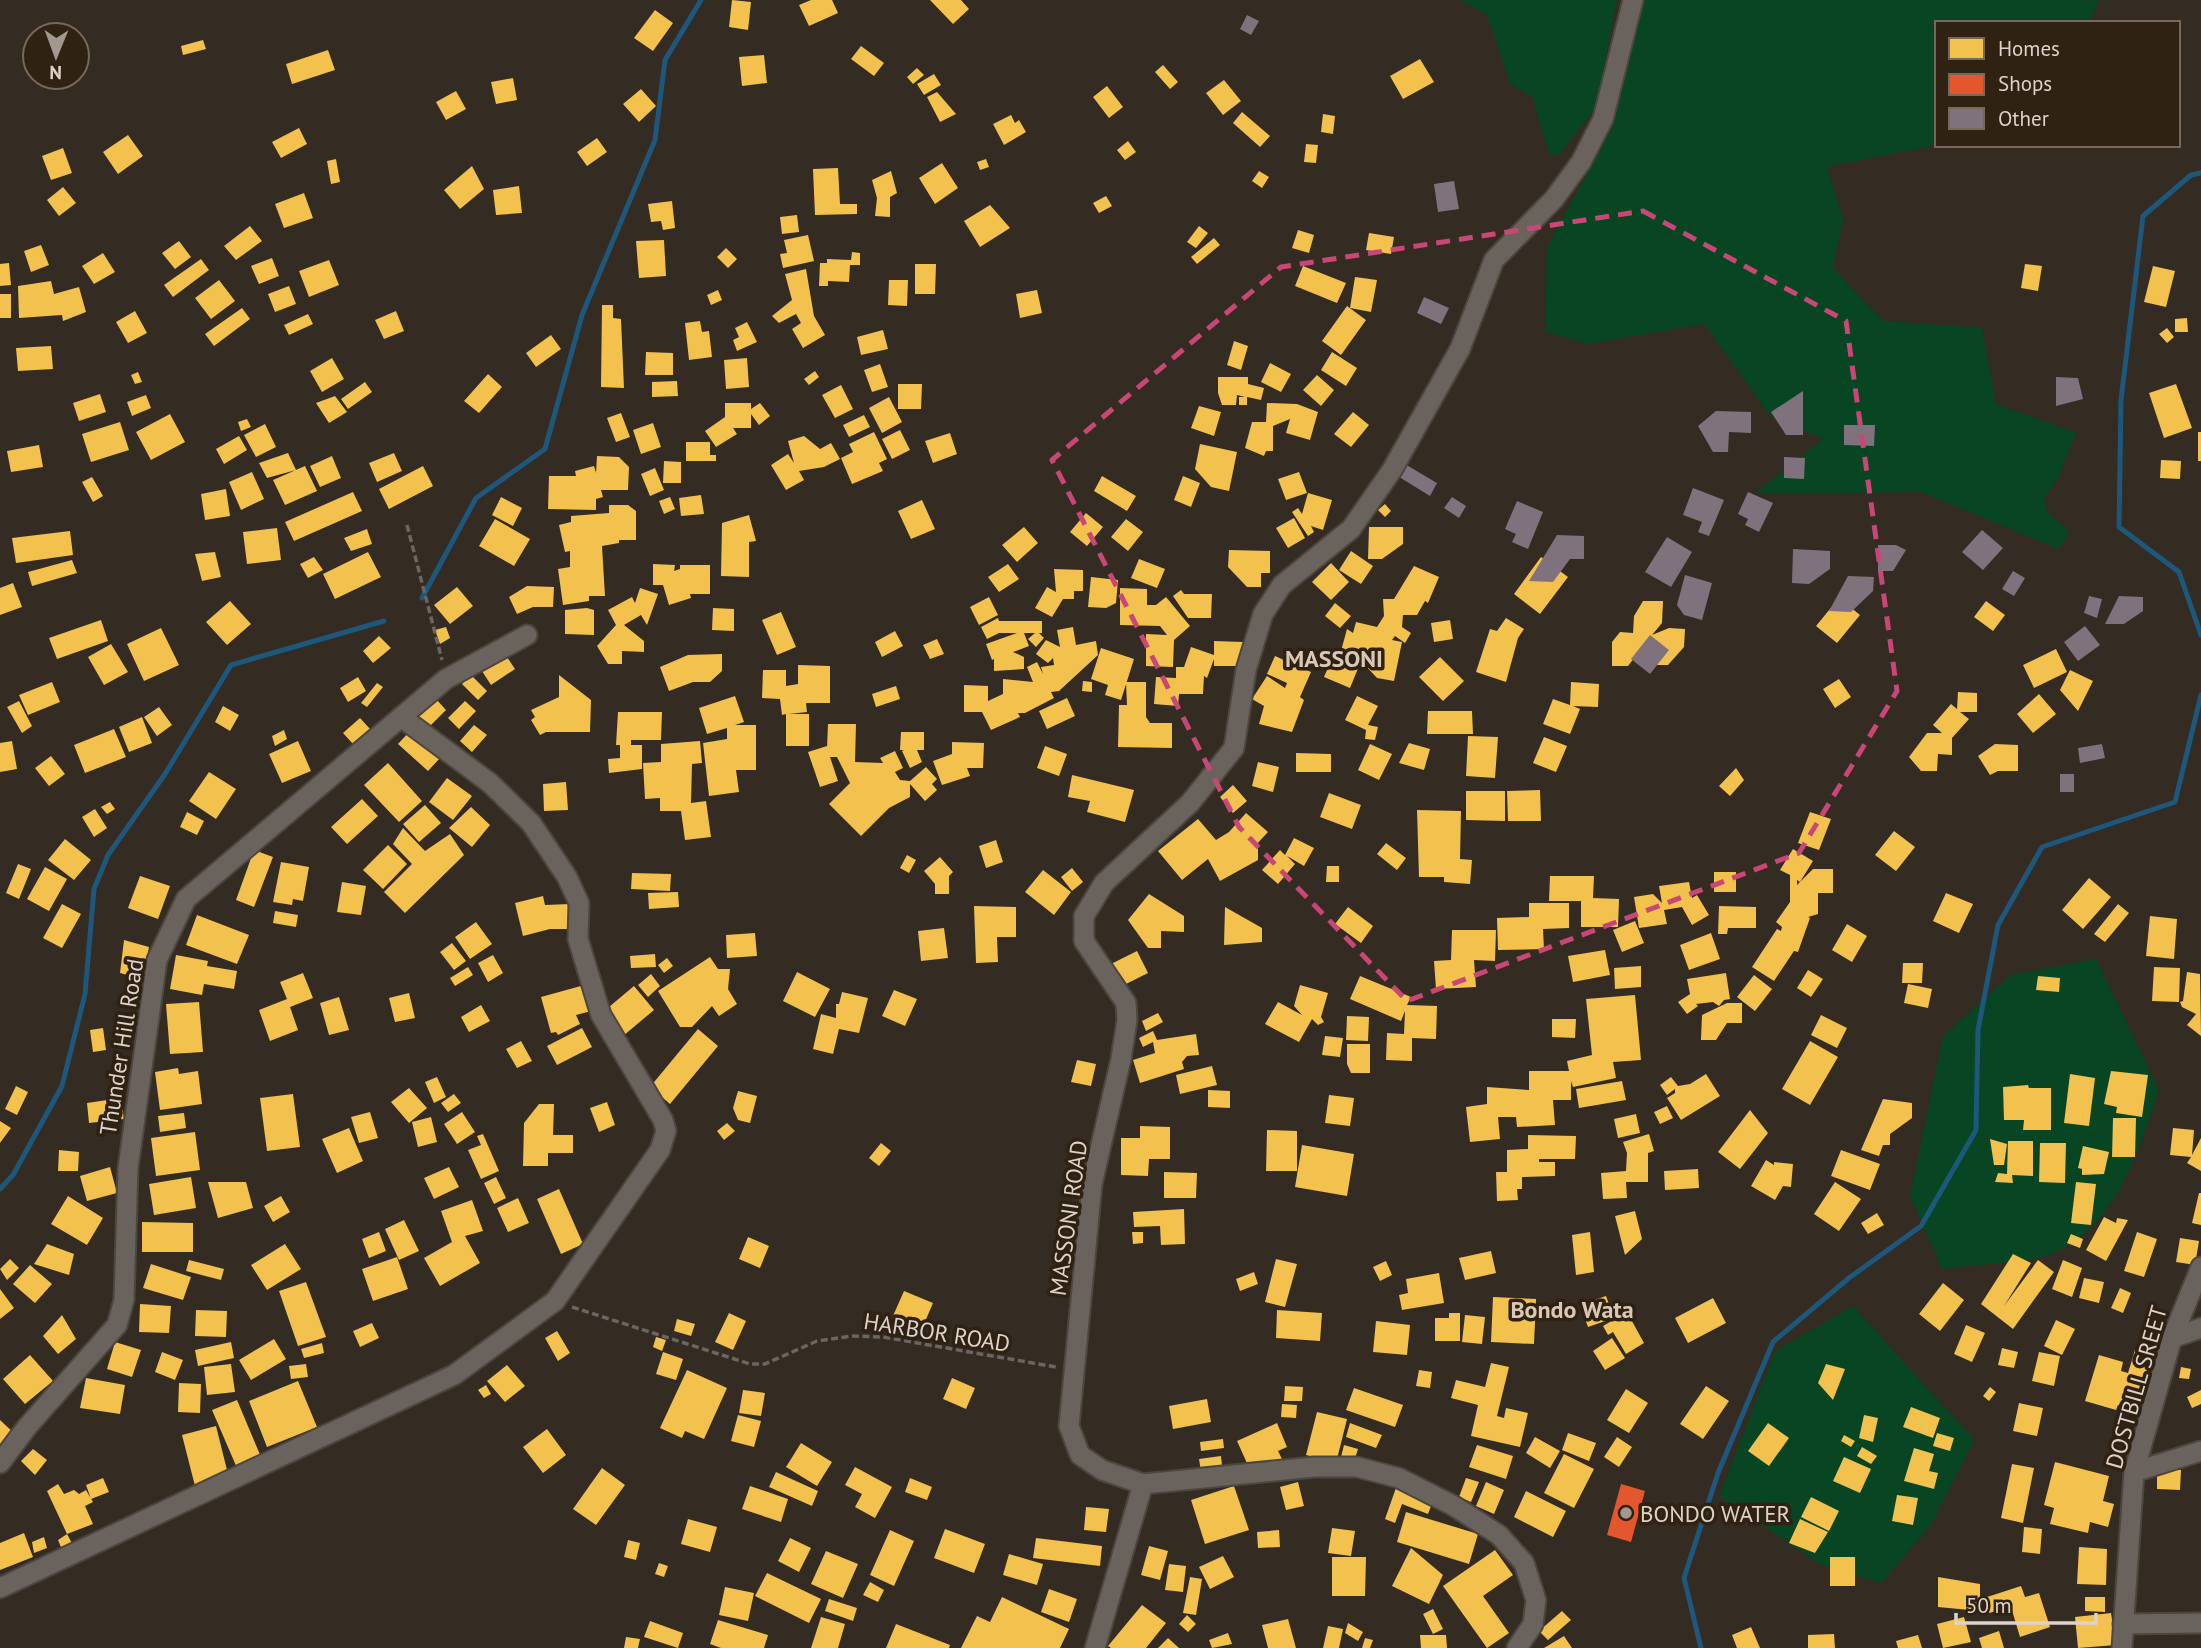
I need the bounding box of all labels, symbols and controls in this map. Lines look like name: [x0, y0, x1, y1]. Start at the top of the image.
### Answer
north arrow: [21, 21, 91, 91]
legend: [1935, 21, 2180, 147]
text: Homes: [1998, 35, 2060, 62]
text: N: [49, 61, 62, 85]
text: Shops: [1998, 70, 2052, 97]
text: Other: [1998, 105, 2049, 132]
district label: MASSONI: [1285, 643, 1383, 674]
street label: Thunder Hill Road: [93, 957, 149, 1137]
street label: MASSONI ROAD: [1043, 1139, 1093, 1297]
district label: Bondo Wata: [1510, 1294, 1634, 1325]
street label: DOSTBILL SREET: [2099, 1302, 2173, 1472]
street label: HARBOR ROAD: [862, 1306, 1012, 1358]
place label: BONDO WATER: [1640, 1499, 1790, 1528]
marker: BONDO WATER: [1618, 1505, 1634, 1521]
scale bar: [1956, 1582, 2096, 1626]
text: 50 m: [1966, 1592, 2012, 1619]

